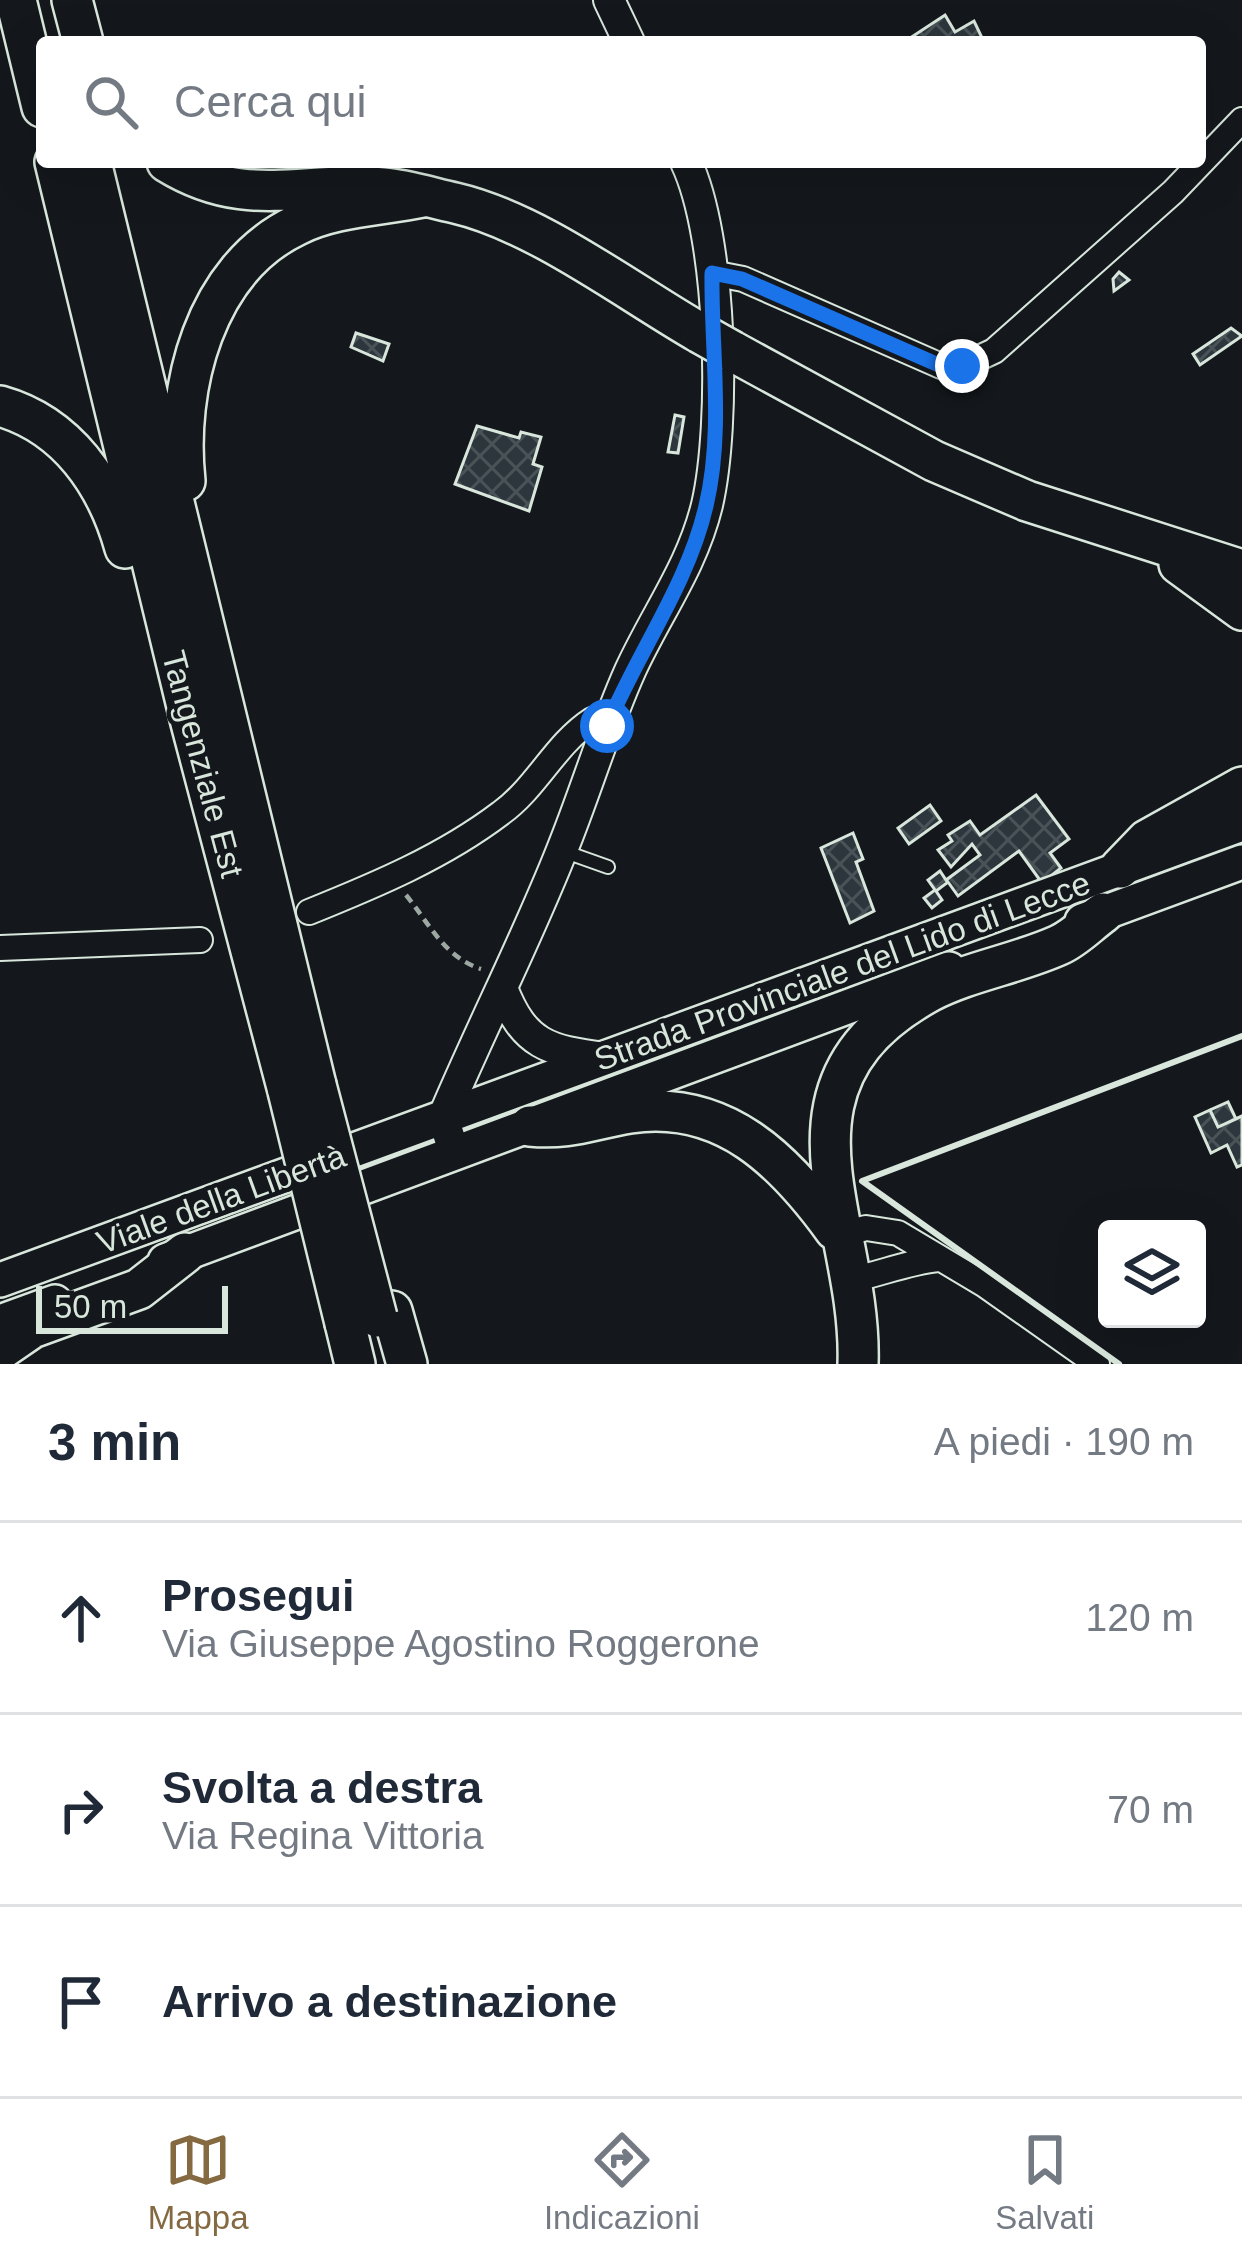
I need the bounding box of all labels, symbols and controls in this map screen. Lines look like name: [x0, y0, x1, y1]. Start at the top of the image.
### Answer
search box: [36, 36, 1206, 168]
icon: search: [78, 69, 144, 135]
text: Cerca qui: [174, 76, 367, 127]
route end: [935, 339, 989, 393]
street label: Tangenziale Est: [155, 647, 251, 881]
route start: [580, 699, 634, 753]
street label: Strada Provinciale del Lido di Lecce: [589, 864, 1095, 1078]
street label: Viale della Libertà: [92, 1137, 351, 1261]
map controls: [1098, 1220, 1206, 1328]
button: layers: [1098, 1220, 1206, 1328]
scale bar: [36, 1280, 228, 1333]
text: 50 m: [54, 1288, 127, 1325]
text: 3 min: [48, 1414, 181, 1471]
text: A piedi · 190 m: [934, 1420, 1194, 1463]
text: Prosegui: [162, 1570, 355, 1621]
icon: ahead: [48, 1585, 114, 1651]
text: 120 m: [1086, 1596, 1194, 1639]
text: Via Giuseppe Agostino Roggerone: [162, 1622, 760, 1665]
text: Svolta a destra: [162, 1762, 482, 1813]
icon: right: [48, 1777, 114, 1843]
text: 70 m: [1107, 1788, 1194, 1831]
text: Via Regina Vittoria: [162, 1814, 484, 1857]
icon: arrive: [48, 1969, 114, 2035]
text: Arrivo a destinazione: [162, 1976, 617, 2027]
tab: Mappa: [148, 2127, 249, 2237]
tab: Indicazioni: [544, 2127, 700, 2237]
tab: Salvati: [995, 2127, 1094, 2237]

